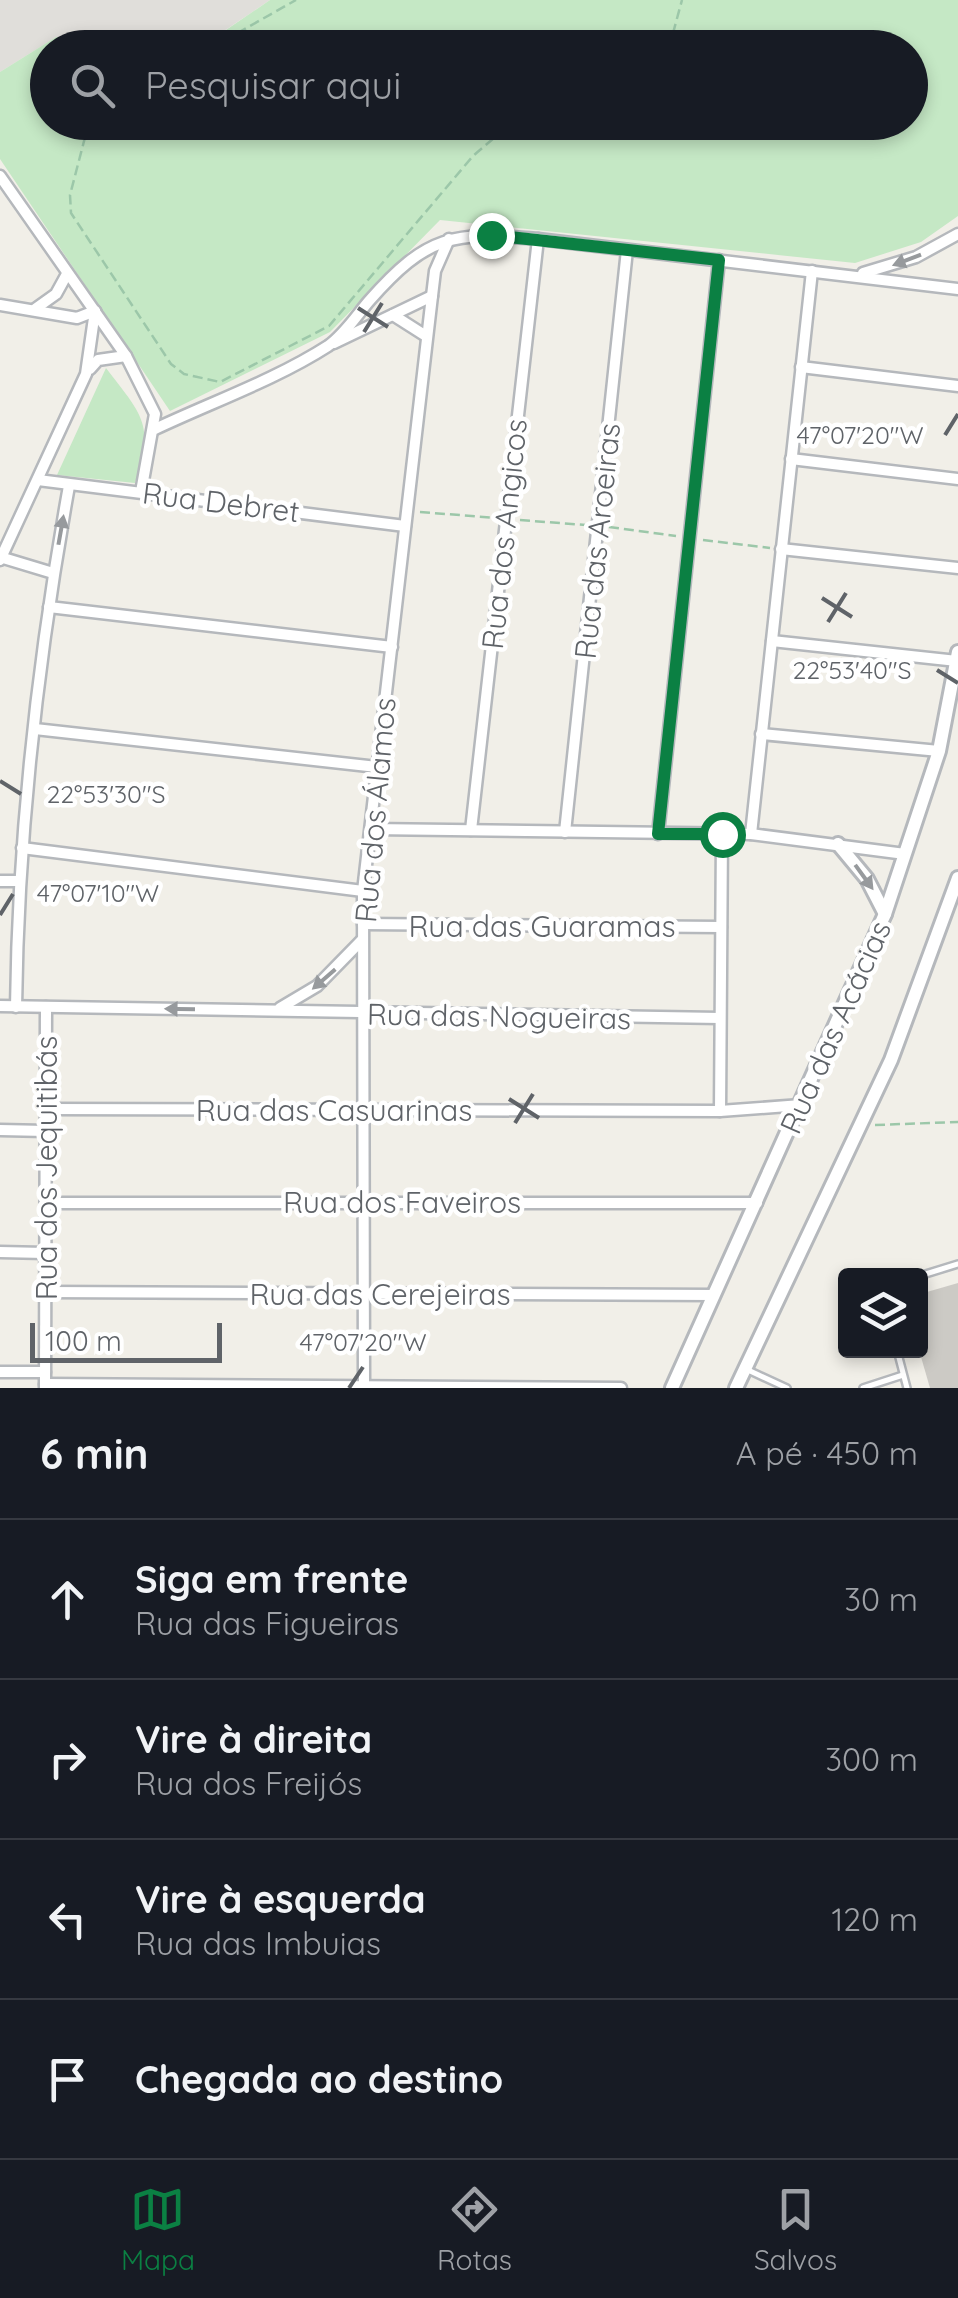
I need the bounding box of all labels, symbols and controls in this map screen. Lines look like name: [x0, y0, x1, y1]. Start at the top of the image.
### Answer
search box: [30, 30, 928, 140]
icon: search: [65, 58, 120, 113]
text: Pesquisar aqui: [145, 61, 401, 109]
route end: [469, 213, 515, 259]
one-way arrow: [892, 252, 922, 268]
street label: Rua dos Angicos: [473, 417, 535, 651]
text: 47°07'20"W: [796, 419, 924, 450]
street label: Rua das Aroeiras: [566, 421, 628, 661]
street label: Rua Debret: [140, 474, 302, 530]
one-way arrow: [54, 513, 69, 545]
text: 22°53'40"S: [792, 654, 912, 685]
street label: Rua dos Álamos: [346, 696, 404, 924]
text: 22°53'30"S: [46, 778, 166, 809]
route start: [700, 812, 746, 858]
one-way arrow: [854, 864, 874, 890]
text: 47°07'10"W: [37, 877, 159, 908]
street label: Rua das Guaramas: [409, 907, 675, 945]
street label: Rua das Acácias: [771, 915, 899, 1139]
one-way arrow: [312, 968, 337, 990]
street label: Rua das Nogueiras: [367, 995, 631, 1037]
one-way arrow: [164, 1000, 196, 1016]
street label: Rua dos Jequitibás: [27, 1036, 65, 1300]
street label: Rua das Casuarinas: [196, 1091, 472, 1129]
street label: Rua dos Faveiros: [283, 1183, 521, 1221]
map controls: [838, 1268, 928, 1358]
button: layers: [838, 1268, 928, 1358]
street label: Rua das Cerejeiras: [249, 1275, 511, 1313]
scale bar: [30, 1318, 222, 1362]
text: 100 m: [45, 1323, 122, 1358]
text: 47°07'20"W: [299, 1326, 427, 1357]
text: 6 min: [40, 1427, 149, 1480]
text: A pé · 450 m: [736, 1433, 918, 1473]
text: Siga em frente: [135, 1555, 408, 1603]
icon: ahead: [40, 1572, 95, 1627]
text: 30 m: [844, 1579, 918, 1619]
text: Rua das Figueiras: [135, 1603, 399, 1643]
text: Vire à direita: [135, 1715, 372, 1763]
icon: right: [40, 1732, 95, 1787]
text: 300 m: [825, 1739, 918, 1779]
text: Rua dos Freijós: [135, 1763, 362, 1803]
text: Vire à esquerda: [135, 1875, 426, 1923]
icon: left: [40, 1892, 95, 1947]
text: 120 m: [831, 1899, 918, 1939]
text: Rua das Imbuias: [135, 1923, 381, 1963]
icon: arrive: [40, 2052, 95, 2107]
text: Chegada ao destino: [135, 2055, 503, 2103]
tab: Mapa: [121, 2182, 195, 2277]
tab: Rotas: [437, 2182, 512, 2277]
tab: Salvos: [754, 2182, 837, 2277]

